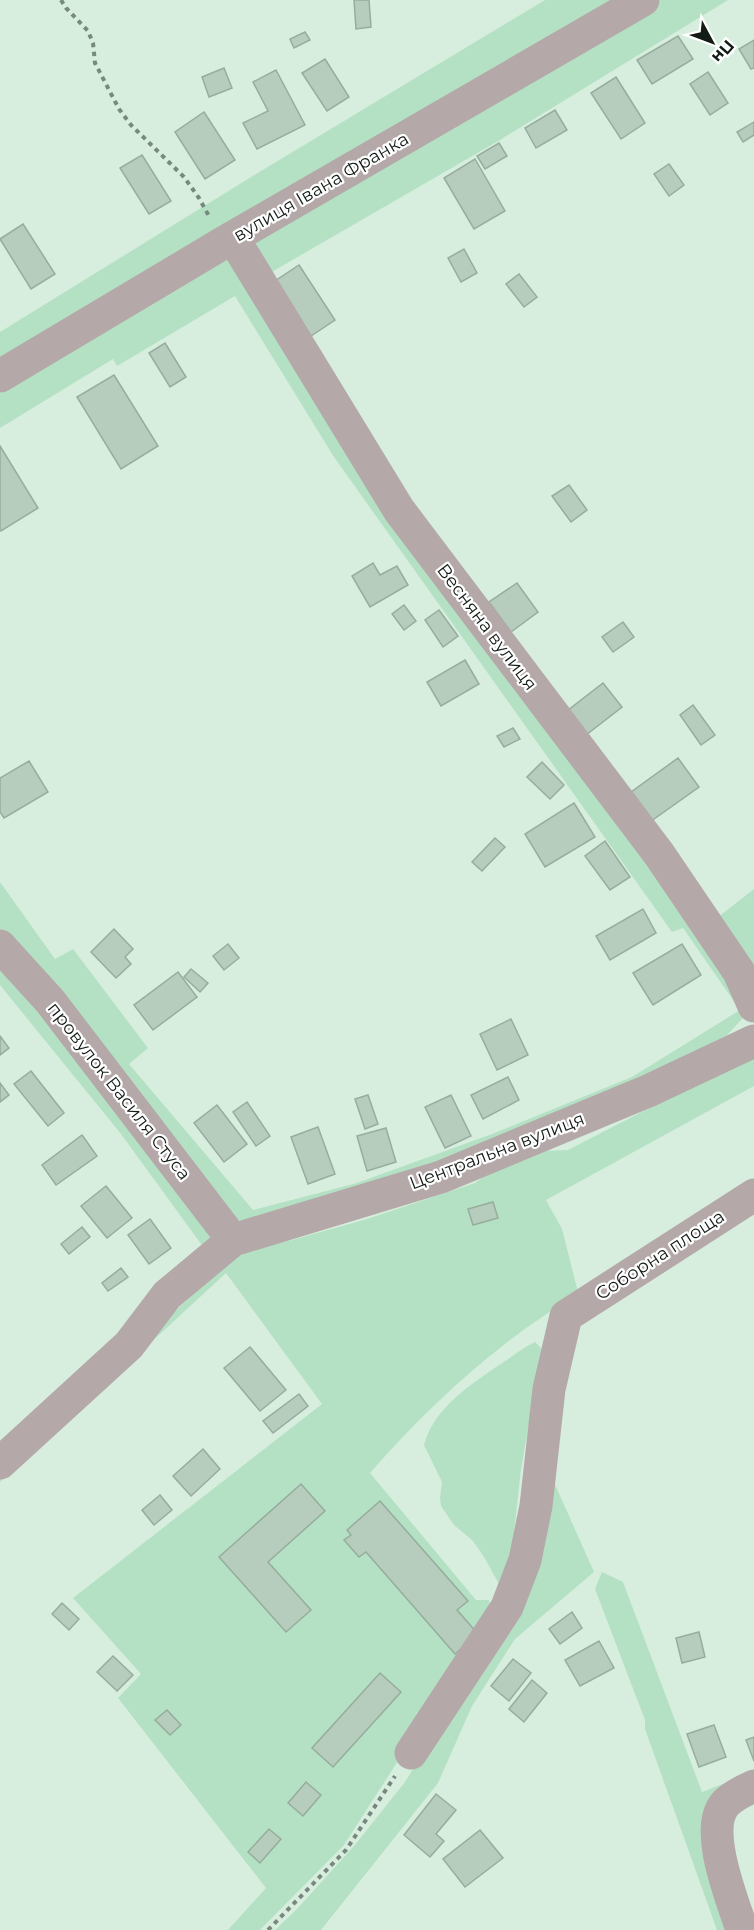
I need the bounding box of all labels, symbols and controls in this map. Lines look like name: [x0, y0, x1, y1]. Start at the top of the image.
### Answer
north arrow: [682, 12, 742, 72]
text: Пн: [708, 36, 738, 67]
street label: вулиця Івана Франка: [229, 128, 413, 246]
street label: Весняна вулиця: [432, 559, 542, 695]
street label: провулок Василя Стуса: [43, 998, 195, 1184]
street label: Центральна вулиця: [406, 1107, 588, 1195]
street label: Соборна площа: [591, 1205, 729, 1305]

